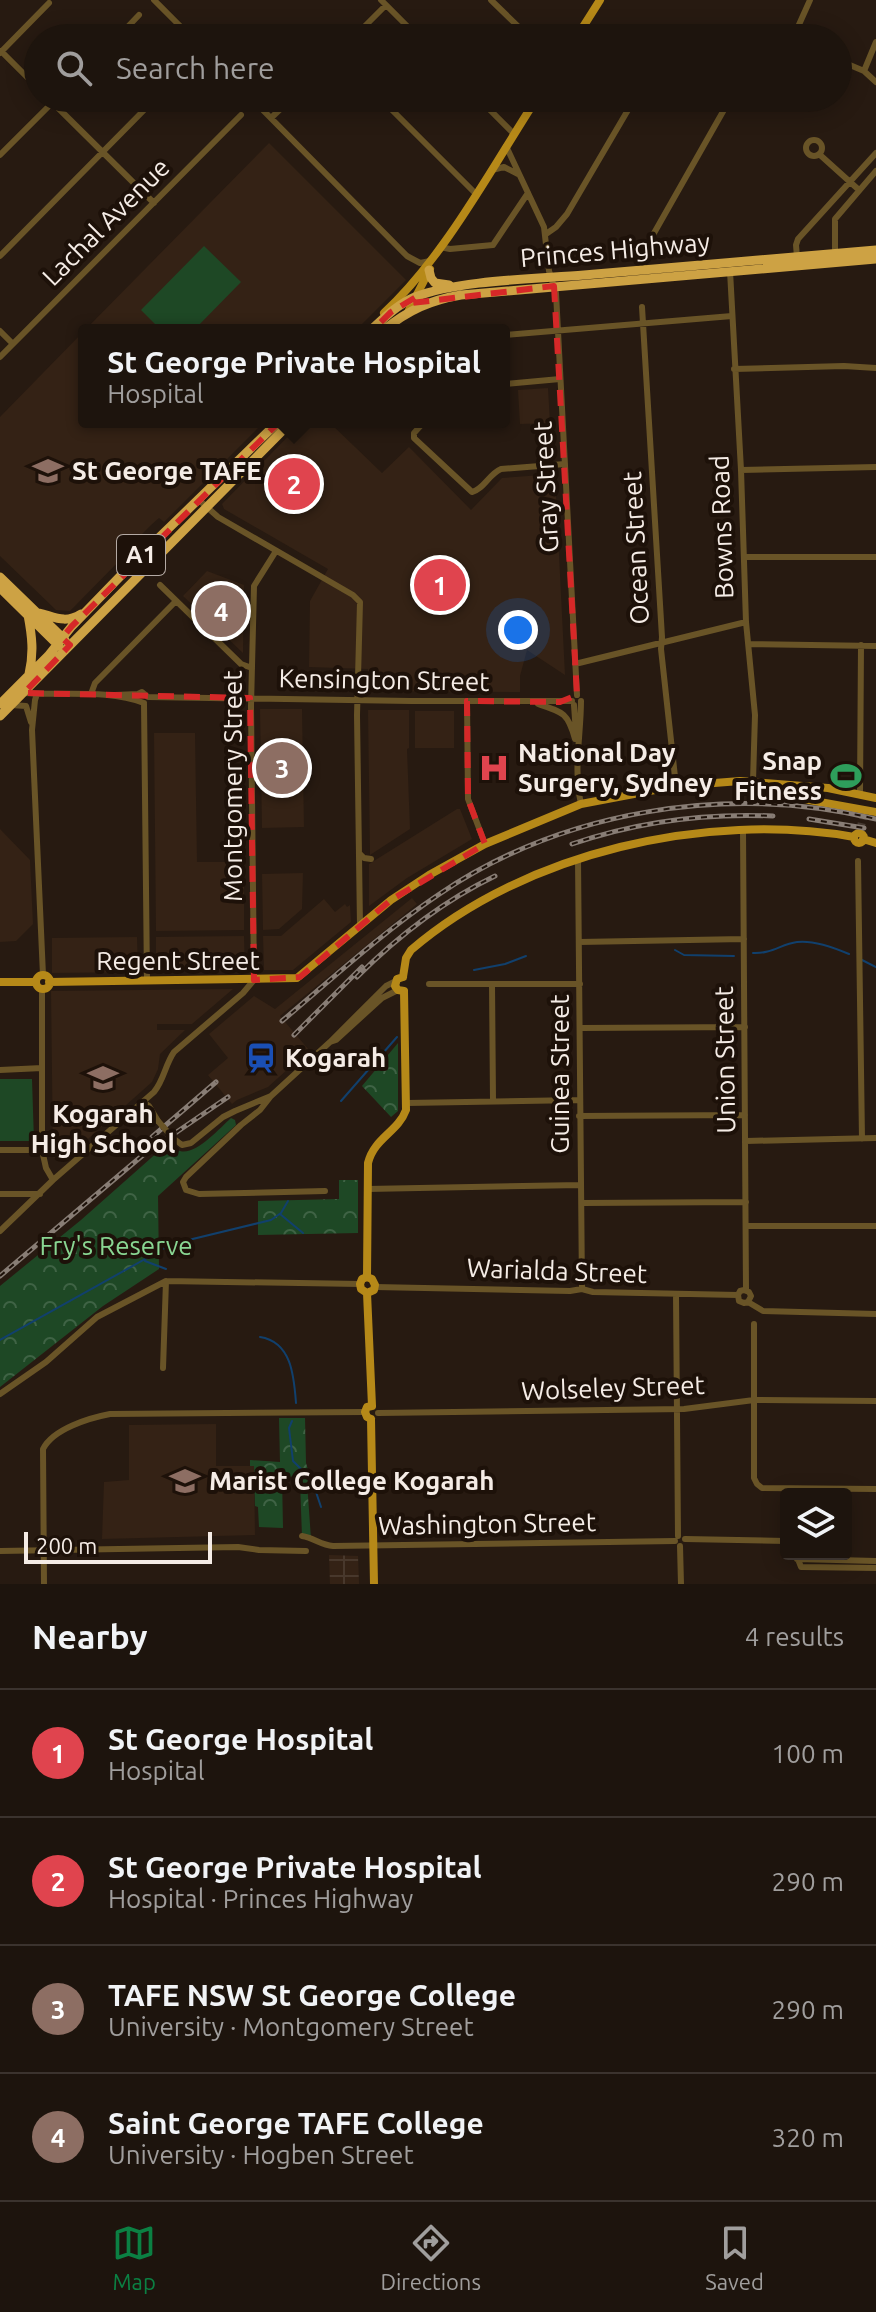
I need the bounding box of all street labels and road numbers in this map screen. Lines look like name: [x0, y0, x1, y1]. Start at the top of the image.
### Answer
street label: Lachal Avenue: [36, 152, 175, 291]
street label: Princes Highway: [519, 227, 711, 272]
street label: Gray Street: [528, 421, 563, 553]
street label: Bowns Road: [704, 455, 739, 599]
street label: Ocean Street: [617, 471, 654, 625]
road number: A1: [117, 535, 165, 575]
street label: Kensington Street: [278, 663, 490, 696]
street label: Montgomery Street: [218, 670, 247, 902]
street label: Regent Street: [96, 946, 260, 975]
street label: Union Street: [709, 986, 740, 1134]
street label: Guinea Street: [545, 994, 574, 1154]
street label: Warialda Street: [466, 1253, 648, 1288]
street label: Wolseley Street: [521, 1370, 705, 1405]
street label: Washington Street: [378, 1507, 596, 1540]

